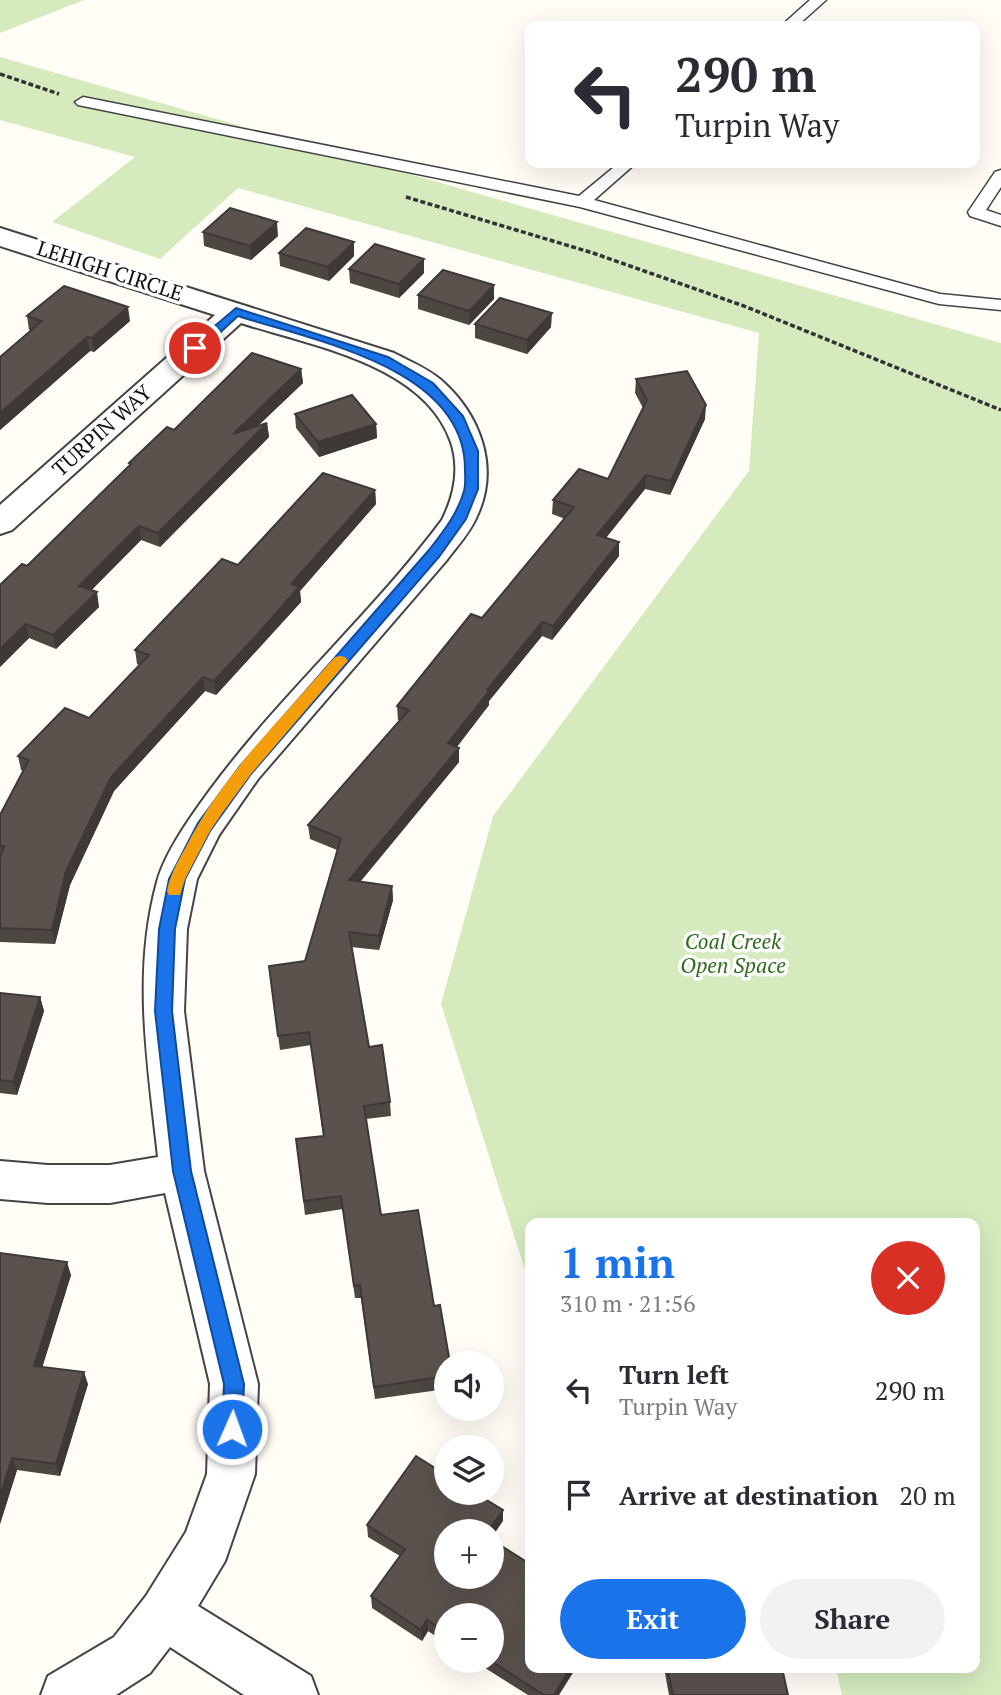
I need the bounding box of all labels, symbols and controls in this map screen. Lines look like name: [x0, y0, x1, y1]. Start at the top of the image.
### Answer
text: 290 m: [675, 41, 817, 106]
icon: left: [560, 49, 651, 140]
text: Turpin Way: [675, 104, 839, 146]
street label: LEHIGH CIRCLE: [34, 233, 187, 307]
pin: [165, 318, 225, 378]
icon: arrive: [176, 329, 214, 367]
street label: TURPIN WAY: [46, 378, 157, 482]
park label: Coal Creek Open Space: [680, 927, 786, 979]
text: 1 min: [560, 1234, 675, 1290]
button: close: [871, 1241, 945, 1315]
text: 310 m · 21:56: [560, 1288, 695, 1319]
map controls: [434, 1351, 504, 1673]
button: sound: [434, 1351, 504, 1421]
text: Turn left: [619, 1357, 729, 1391]
icon: left: [560, 1371, 598, 1409]
text: 290 m: [875, 1373, 945, 1407]
text: Turpin Way: [619, 1391, 737, 1422]
position arrow: [195, 1392, 269, 1466]
button: layers: [434, 1435, 504, 1505]
icon: arrive: [560, 1476, 598, 1514]
text: Arrive at destination: [619, 1478, 878, 1512]
text: 20 m: [899, 1478, 956, 1512]
button: +: [434, 1519, 504, 1589]
button: Exit: [560, 1579, 746, 1659]
button: Share: [760, 1579, 945, 1659]
button: −: [434, 1603, 504, 1673]

